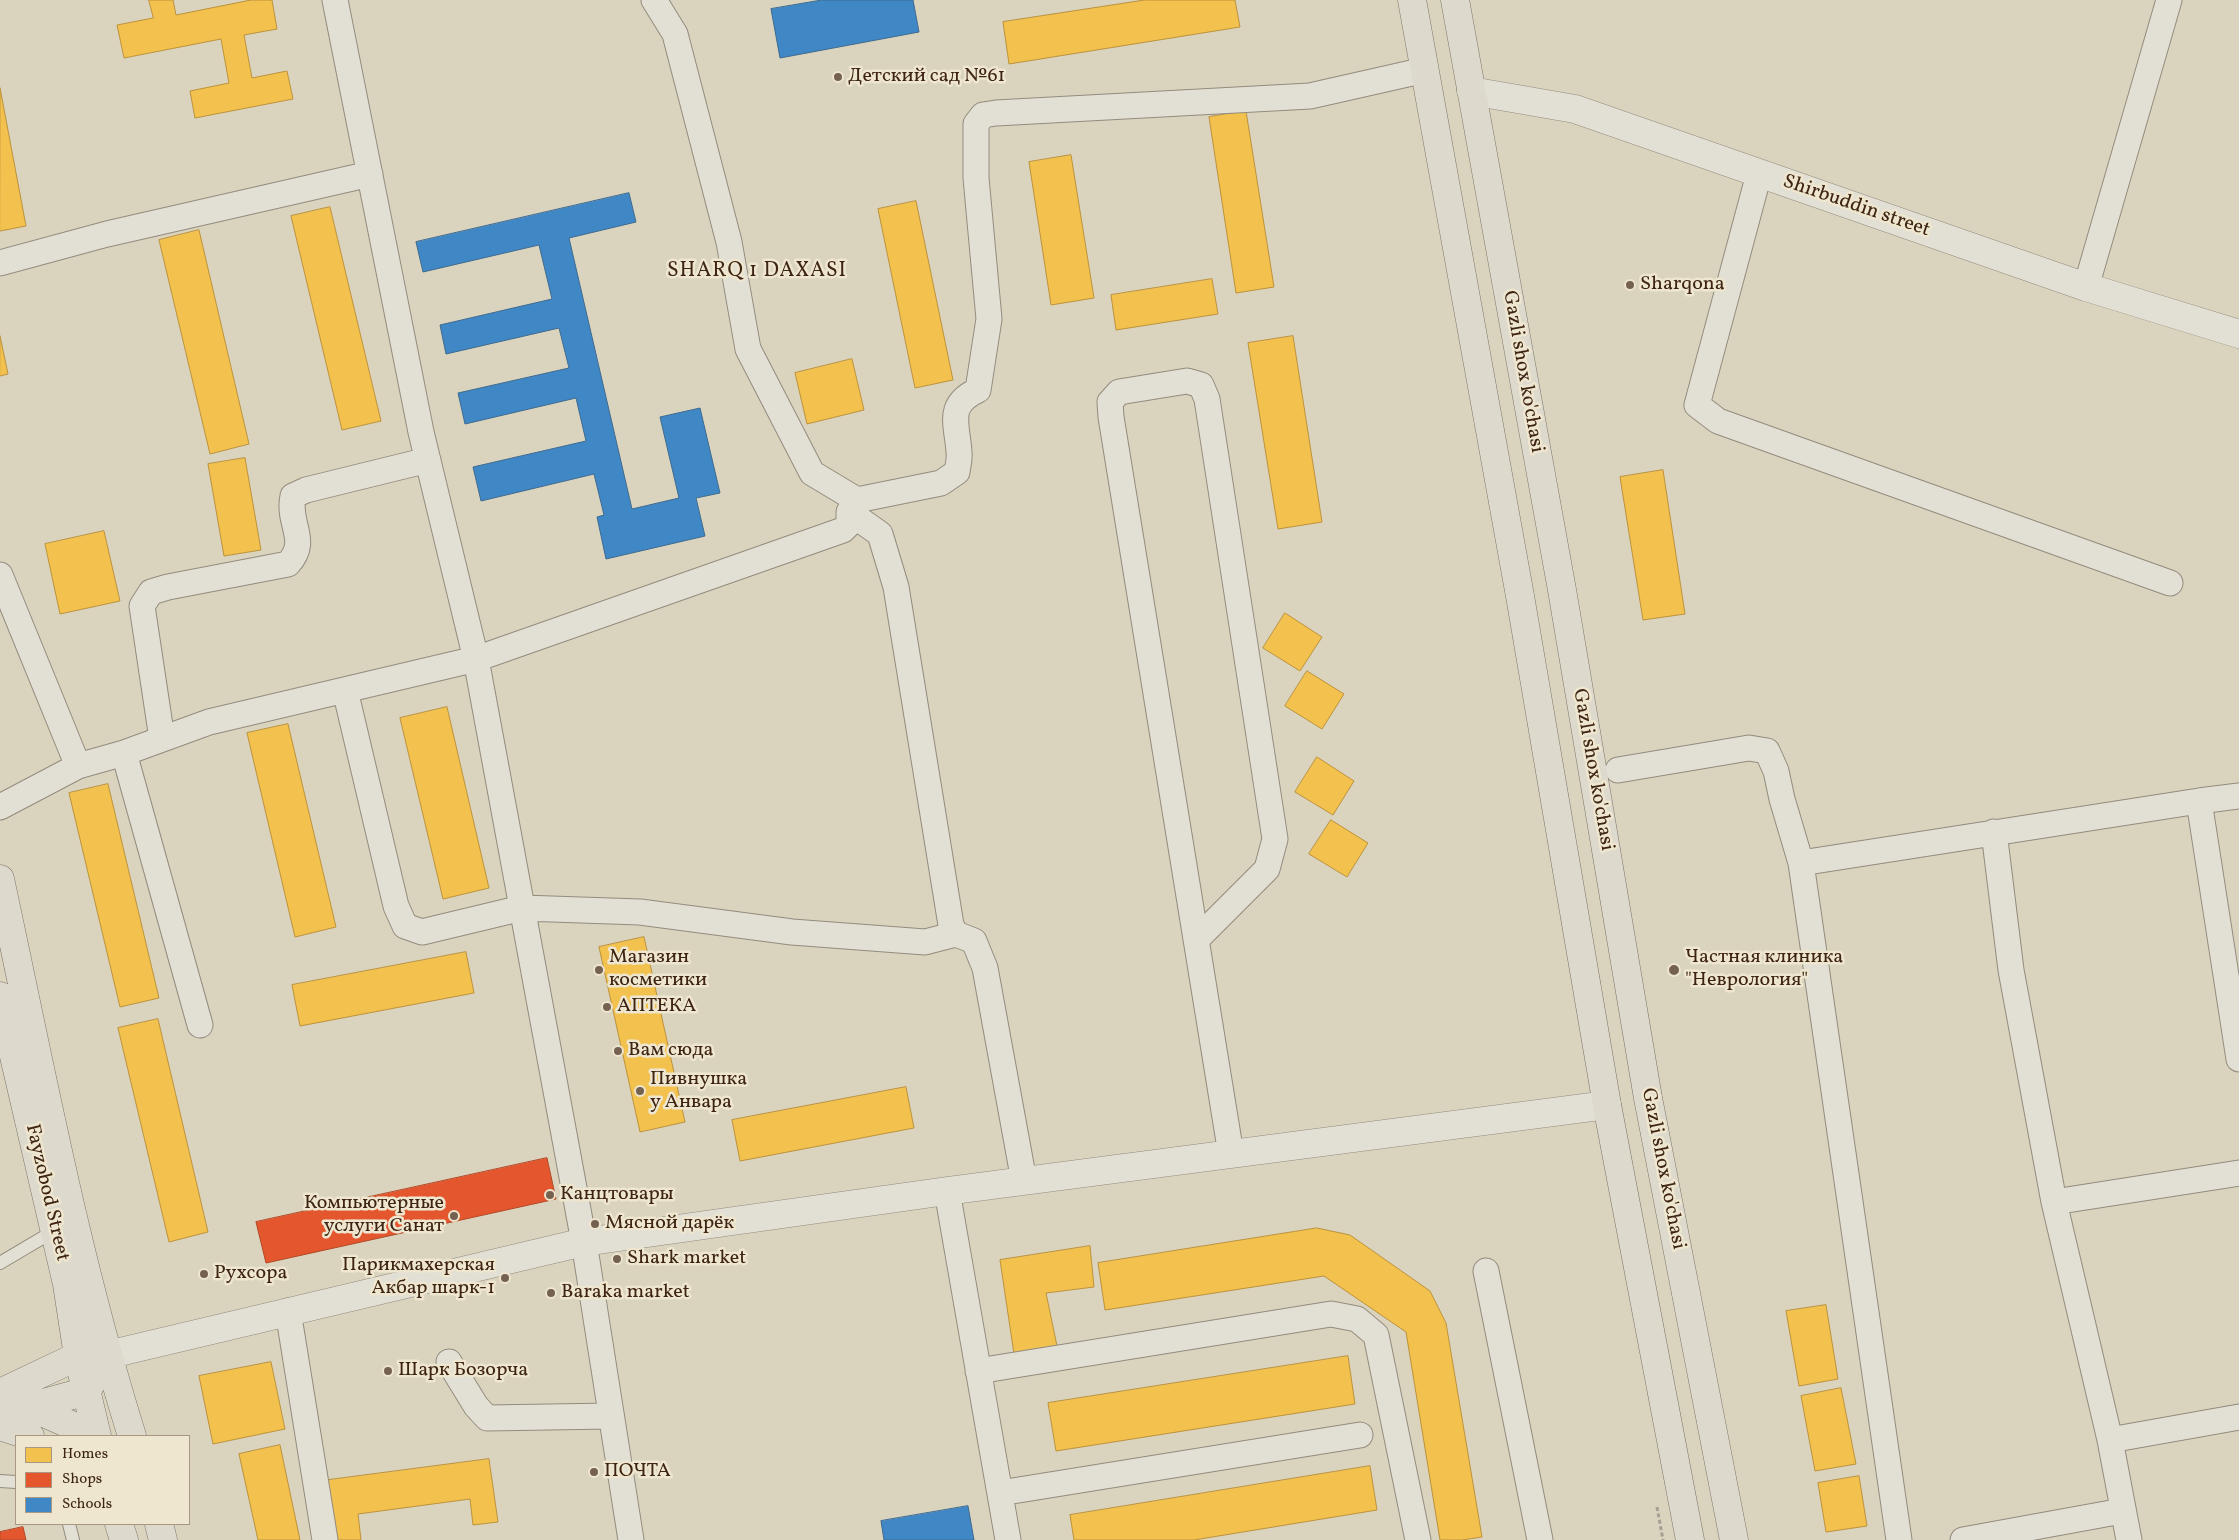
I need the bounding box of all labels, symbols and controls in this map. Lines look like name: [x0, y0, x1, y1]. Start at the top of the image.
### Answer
place label: Детский сад №61: [848, 65, 1005, 89]
marker: Детский сад №61: [832, 71, 844, 83]
street label: Shirbuddin street: [1779, 171, 1933, 243]
district label: SHARQ 1 DAXASI: [665, 259, 849, 285]
place label: Sharqona: [1640, 273, 1725, 297]
marker: Sharqona: [1624, 279, 1636, 291]
street label: Gazli shox ko'chasi: [1496, 289, 1548, 455]
street label: Gazli shox ko'chasi: [1566, 687, 1618, 853]
place label: Магазин косметики: [609, 946, 707, 993]
place label: Частная клиника "Неврология": [1685, 946, 1843, 993]
marker: Частная клиника "Неврология": [1667, 963, 1681, 977]
marker: Магазин косметики: [593, 964, 605, 976]
place label: АПТЕКА: [617, 995, 696, 1019]
marker: АПТЕКА: [601, 1001, 613, 1013]
place label: Вам сюда: [628, 1039, 713, 1063]
marker: Вам сюда: [612, 1045, 624, 1057]
place label: Пивнушка у Анвара: [650, 1068, 747, 1115]
marker: Пивнушка у Анвара: [634, 1085, 646, 1097]
street label: Gazli shox ko'chasi: [1635, 1086, 1689, 1252]
street label: Fayzobod Street: [19, 1122, 73, 1264]
place label: Канцтовары: [560, 1183, 674, 1207]
marker: Канцтовары: [544, 1189, 556, 1201]
place label: Компьютерные услуги Санат: [304, 1192, 444, 1239]
marker: Компьютерные услуги Санат: [448, 1210, 460, 1222]
place label: Мясной дарёк: [605, 1212, 734, 1236]
marker: Мясной дарёк: [589, 1218, 601, 1230]
place label: Shark market: [627, 1247, 746, 1271]
marker: Shark market: [611, 1253, 623, 1265]
place label: Парикмахерская Акбар шарк-1: [342, 1254, 495, 1301]
place label: Рухсора: [214, 1262, 287, 1286]
marker: Рухсора: [198, 1268, 210, 1280]
marker: Парикмахерская Акбар шарк-1: [499, 1272, 511, 1284]
place label: Baraka market: [561, 1281, 690, 1305]
marker: Baraka market: [545, 1287, 557, 1299]
place label: Шарк Бозорча: [398, 1359, 528, 1383]
marker: Шарк Бозорча: [382, 1365, 394, 1377]
legend: [15, 1435, 190, 1525]
text: Homes: [62, 1444, 108, 1465]
place label: ПОЧТА: [604, 1460, 671, 1484]
marker: ПОЧТА: [588, 1466, 600, 1478]
text: Shops: [62, 1469, 102, 1490]
text: Schools: [62, 1494, 112, 1515]

